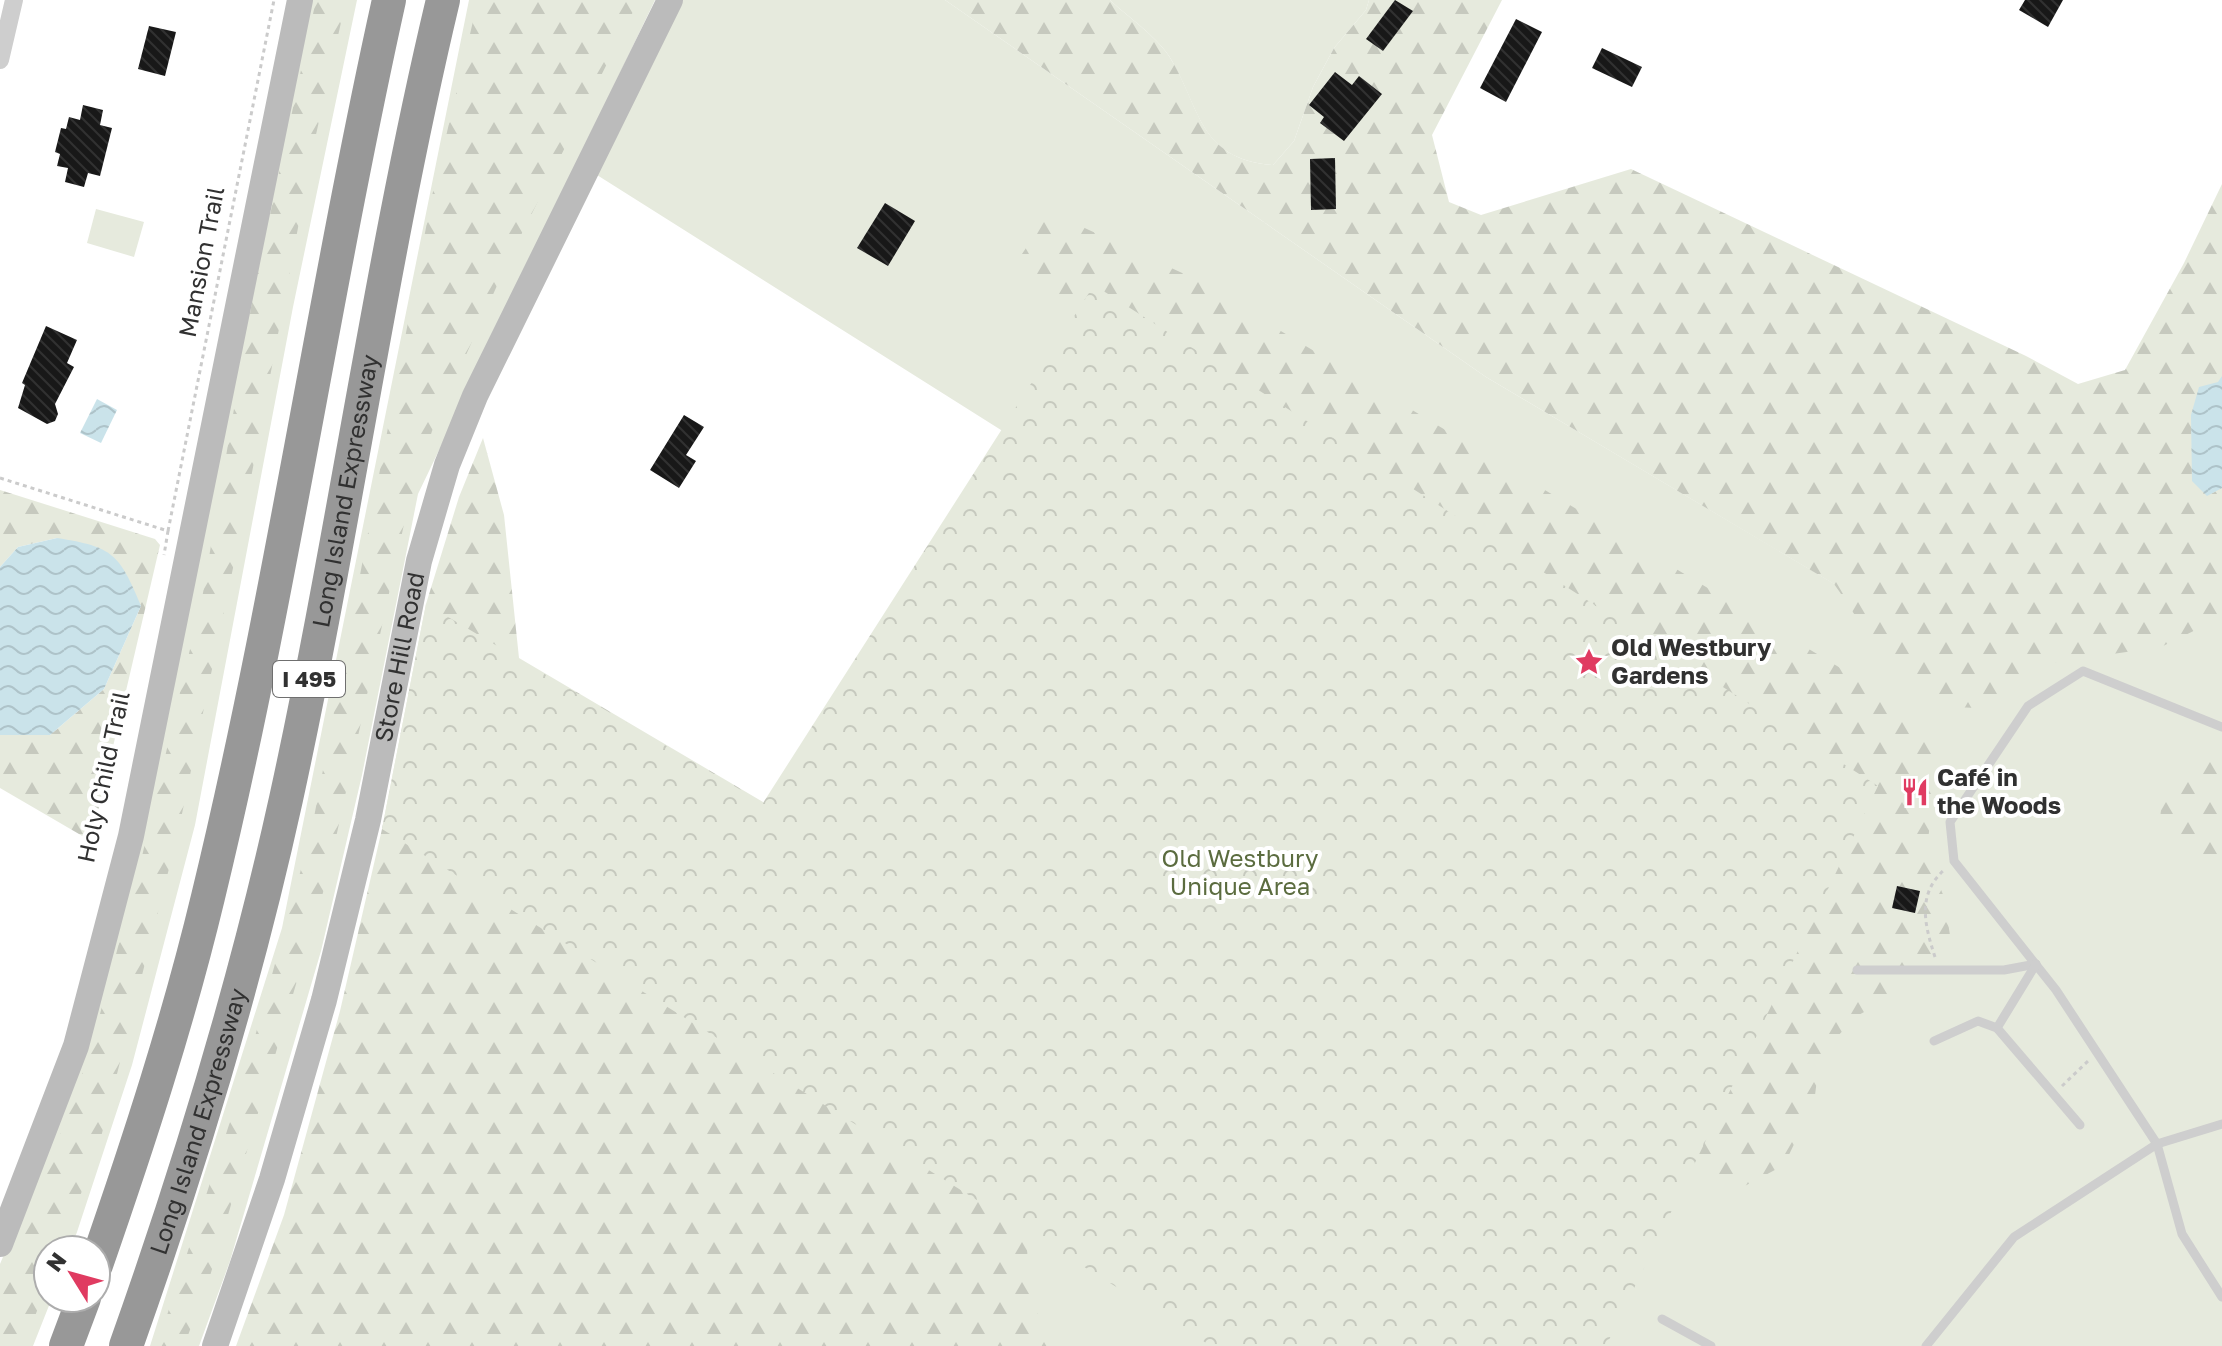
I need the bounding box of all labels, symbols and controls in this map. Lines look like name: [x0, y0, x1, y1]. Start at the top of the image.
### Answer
street label: Mansion Trail: [172, 184, 229, 339]
street label: Long Island Expressway: [305, 352, 383, 630]
street label: Store Hill Road: [368, 569, 429, 745]
place label: Old Westbury Gardens: [1611, 632, 1772, 689]
place icon: Old Westbury Gardens: [1574, 647, 1604, 677]
road number: I 495: [273, 661, 345, 697]
street label: Holy Child Trail: [70, 688, 135, 865]
place label: Café in the Woods: [1937, 762, 2061, 819]
restaurant icon: Café in the Woods: [1900, 777, 1930, 807]
park label: Old Westbury Unique Area: [1161, 843, 1319, 900]
street label: Long Island Expressway: [143, 985, 252, 1258]
north arrow: [32, 1234, 112, 1314]
text: N: [40, 1247, 71, 1276]

